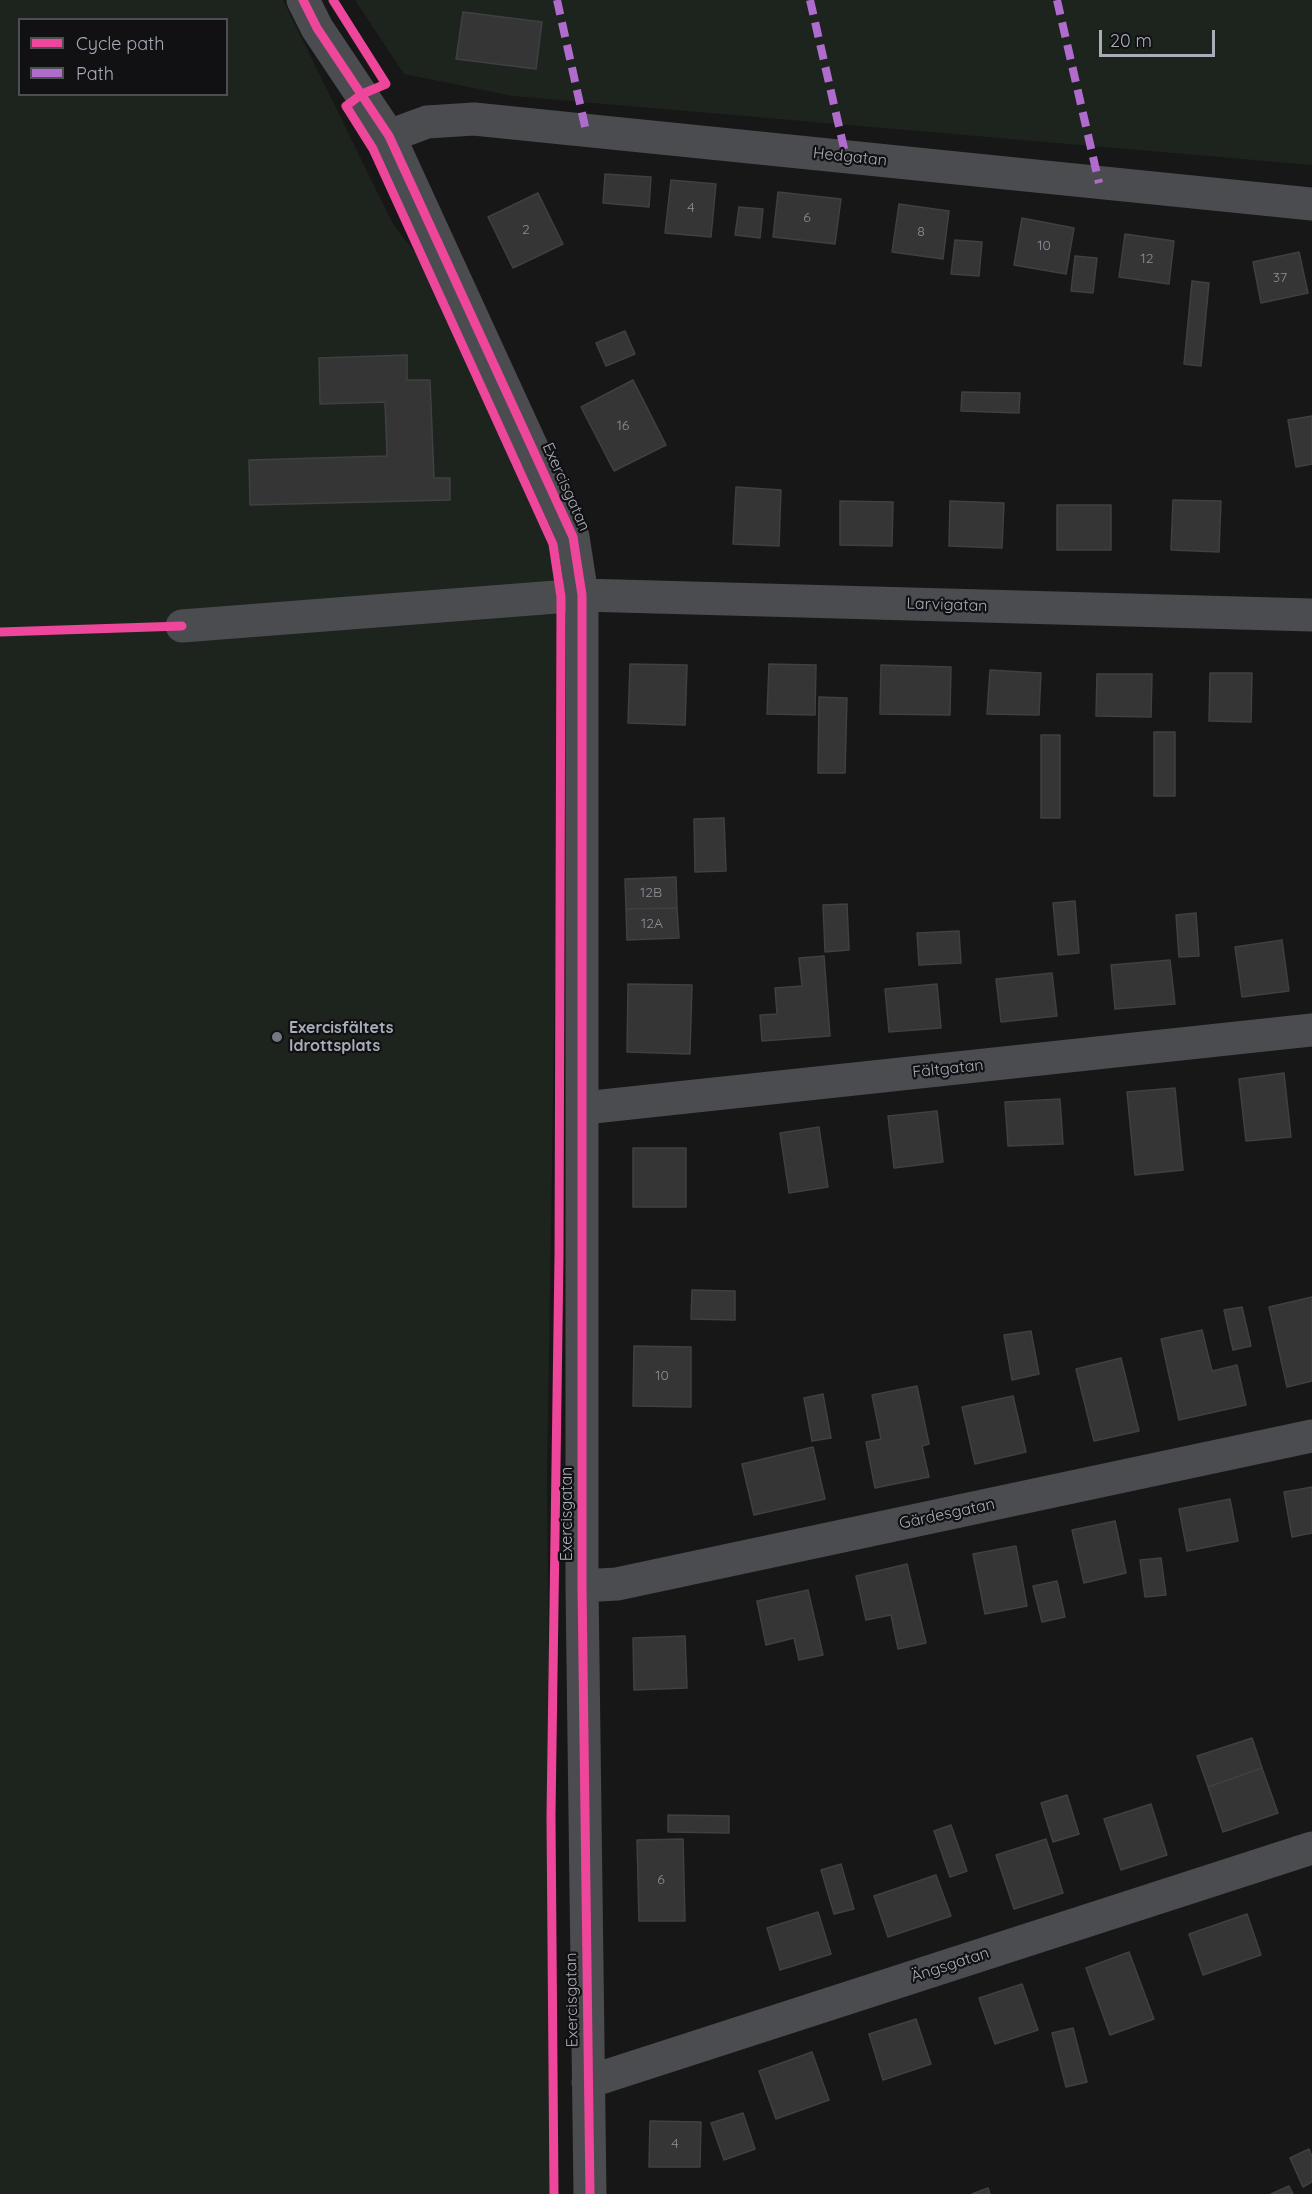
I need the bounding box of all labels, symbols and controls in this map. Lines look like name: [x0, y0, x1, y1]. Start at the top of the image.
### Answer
legend: [18, 18, 228, 96]
scale bar: [1102, 18, 1218, 56]
text: 20 m: [1110, 29, 1152, 52]
text: Cycle path: [76, 32, 164, 55]
text: Path: [76, 62, 114, 85]
street label: Hedgatan: [812, 144, 888, 170]
house number: 4: [687, 200, 695, 216]
house number: 6: [803, 210, 811, 226]
house number: 2: [522, 222, 530, 238]
house number: 8: [917, 224, 925, 240]
house number: 10: [1037, 238, 1051, 254]
house number: 12: [1141, 251, 1153, 267]
house number: 37: [1273, 270, 1287, 286]
house number: 16: [617, 418, 629, 434]
street label: Exercisgatan: [538, 440, 594, 534]
street label: Larvigatan: [906, 594, 988, 616]
house number: 12B: [640, 885, 662, 901]
house number: 12A: [641, 916, 663, 932]
place label: Exercisfältets Idrottsplats: [289, 1018, 394, 1056]
marker: Exercisfältets Idrottsplats: [270, 1030, 284, 1044]
street label: Fältgatan: [912, 1056, 984, 1082]
house number: 10: [655, 1368, 669, 1384]
street label: Exercisgatan: [557, 1467, 577, 1561]
street label: Gärdesgatan: [898, 1495, 996, 1533]
house number: 6: [657, 1872, 665, 1888]
street label: Ängsgatan: [909, 1943, 991, 1987]
street label: Exercisgatan: [562, 1952, 582, 2048]
house number: 4: [671, 2136, 679, 2152]

